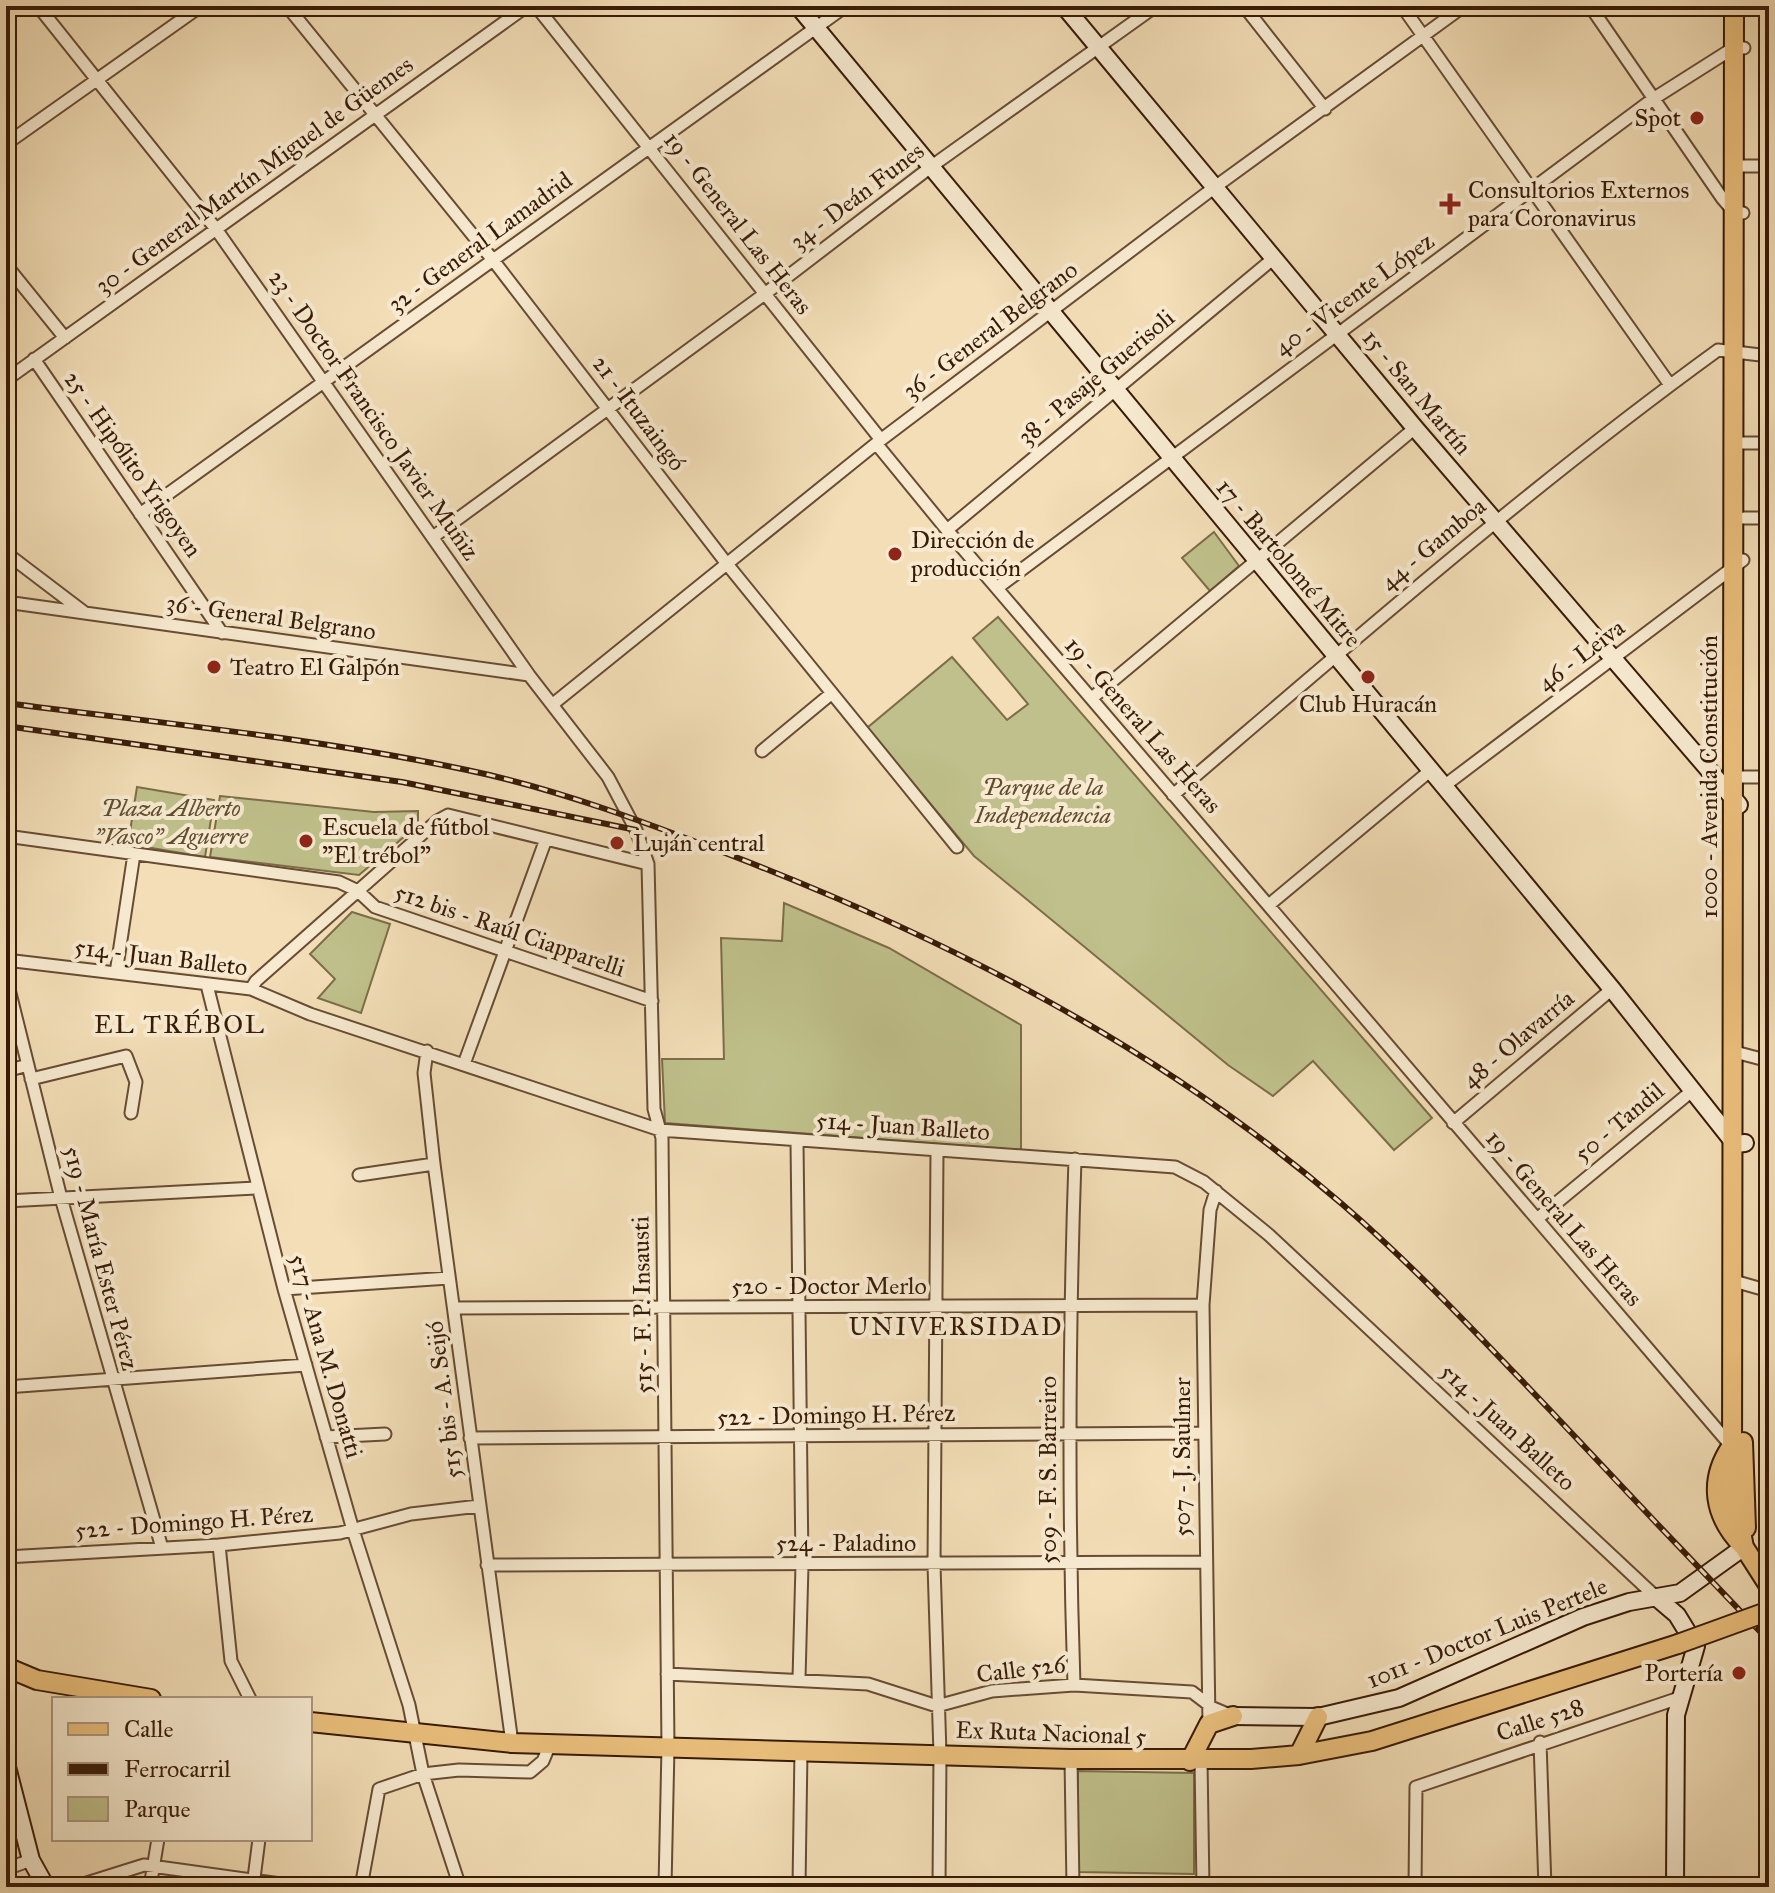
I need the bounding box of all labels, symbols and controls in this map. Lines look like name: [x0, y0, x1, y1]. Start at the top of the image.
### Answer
street label: 30 - General Martín Miguel de Güemes: [89, 49, 419, 301]
place label: Spot: [1634, 103, 1682, 133]
marker: Spot: [1688, 109, 1706, 127]
street label: 19 - General Las Heras: [657, 126, 819, 320]
street label: 34 - Deán Funes: [784, 136, 930, 256]
street label: 32 - General Lamadrid: [382, 165, 578, 319]
place label: Consultorios Externos para Coronavirus: [1467, 175, 1689, 233]
marker: Consultorios Externos para Coronavirus: [1439, 193, 1461, 215]
street label: 40 - Vicente López: [1268, 226, 1440, 362]
street label: 36 - General Belgrano: [897, 254, 1083, 406]
street label: 23 - Doctor Francisco Javier Muñiz: [262, 264, 486, 566]
street label: 38 - Pasaje Guerisoli: [1011, 302, 1181, 451]
street label: 15 - San Martín: [1356, 323, 1478, 461]
street label: 21 - Ituzaingó: [586, 349, 692, 477]
street label: 25 - Hipólito Yrigoyen: [57, 365, 209, 563]
street label: 17 - Bartolomé Mitre: [1210, 473, 1368, 653]
street label: 44 - Gamboa: [1374, 491, 1493, 597]
place label: Dirección de producción: [910, 525, 1035, 583]
marker: Dirección de producción: [886, 545, 904, 563]
street label: 36 - General Belgrano: [164, 587, 378, 647]
street label: 46 - Leiva: [1531, 612, 1631, 698]
street label: 19 - General Las Heras: [1058, 631, 1228, 819]
street label: 1000 - Avenida Constitución: [1694, 635, 1724, 919]
place label: Teatro El Galpón: [230, 652, 400, 682]
marker: Teatro El Galpón: [205, 658, 223, 676]
marker: Club Huracán: [1359, 668, 1377, 686]
place label: Club Huracán: [1299, 689, 1437, 719]
park label: Parque de la Independencia: [974, 772, 1111, 830]
park label: Plaza Alberto "Vasco" Aguerre: [94, 793, 249, 851]
place label: Escuela de fútbol "El trébol": [322, 812, 490, 870]
place label: Luján central: [633, 828, 765, 858]
marker: Escuela de fútbol "El trébol": [297, 832, 315, 850]
marker: Luján central: [608, 834, 626, 852]
street label: 512 bis - Raúl Ciapparelli: [391, 876, 630, 984]
street label: 514 - Juan Balleto: [73, 932, 249, 982]
street label: 48 - Olavarría: [1456, 983, 1581, 1095]
district label: EL TRÉBOL: [94, 1008, 266, 1040]
street label: 50 - Tandil: [1568, 1075, 1671, 1168]
street label: 514 - Juan Balleto: [815, 1105, 991, 1147]
street label: 19 - General Las Heras: [1479, 1124, 1649, 1312]
street label: 519 - María Ester Pérez: [57, 1143, 145, 1373]
street label: 515 - F. P. Insausti: [625, 1215, 659, 1394]
street label: 517 - Ana M. Donatti: [283, 1250, 370, 1462]
street label: 520 - Doctor Merlo: [731, 1271, 927, 1301]
district label: UNIVERSIDAD: [849, 1310, 1063, 1342]
street label: 515 bis - A. Seijó: [419, 1319, 469, 1481]
street label: 514 - Juan Balleto: [1434, 1357, 1582, 1497]
street label: 509 - F. S. Barreiro: [1033, 1376, 1063, 1564]
street label: 507 - J. Saulmer: [1167, 1377, 1197, 1537]
street label: 522 - Domingo H. Pérez: [717, 1398, 955, 1432]
street label: 522 - Domingo H. Pérez: [74, 1499, 314, 1545]
street label: 524 - Paladino: [776, 1528, 916, 1558]
street label: 1011 - Doctor Luis Pertele: [1362, 1571, 1612, 1695]
street label: Calle 526: [975, 1649, 1068, 1689]
place label: Portería: [1644, 1658, 1724, 1688]
marker: Portería: [1730, 1664, 1748, 1682]
street label: Calle 528: [1492, 1692, 1588, 1748]
legend: [52, 1697, 312, 1841]
text: Calle: [124, 1714, 173, 1744]
street label: Ex Ruta Nacional 5: [955, 1715, 1147, 1751]
text: Ferrocarril: [124, 1754, 231, 1784]
text: Parque: [124, 1794, 191, 1824]

